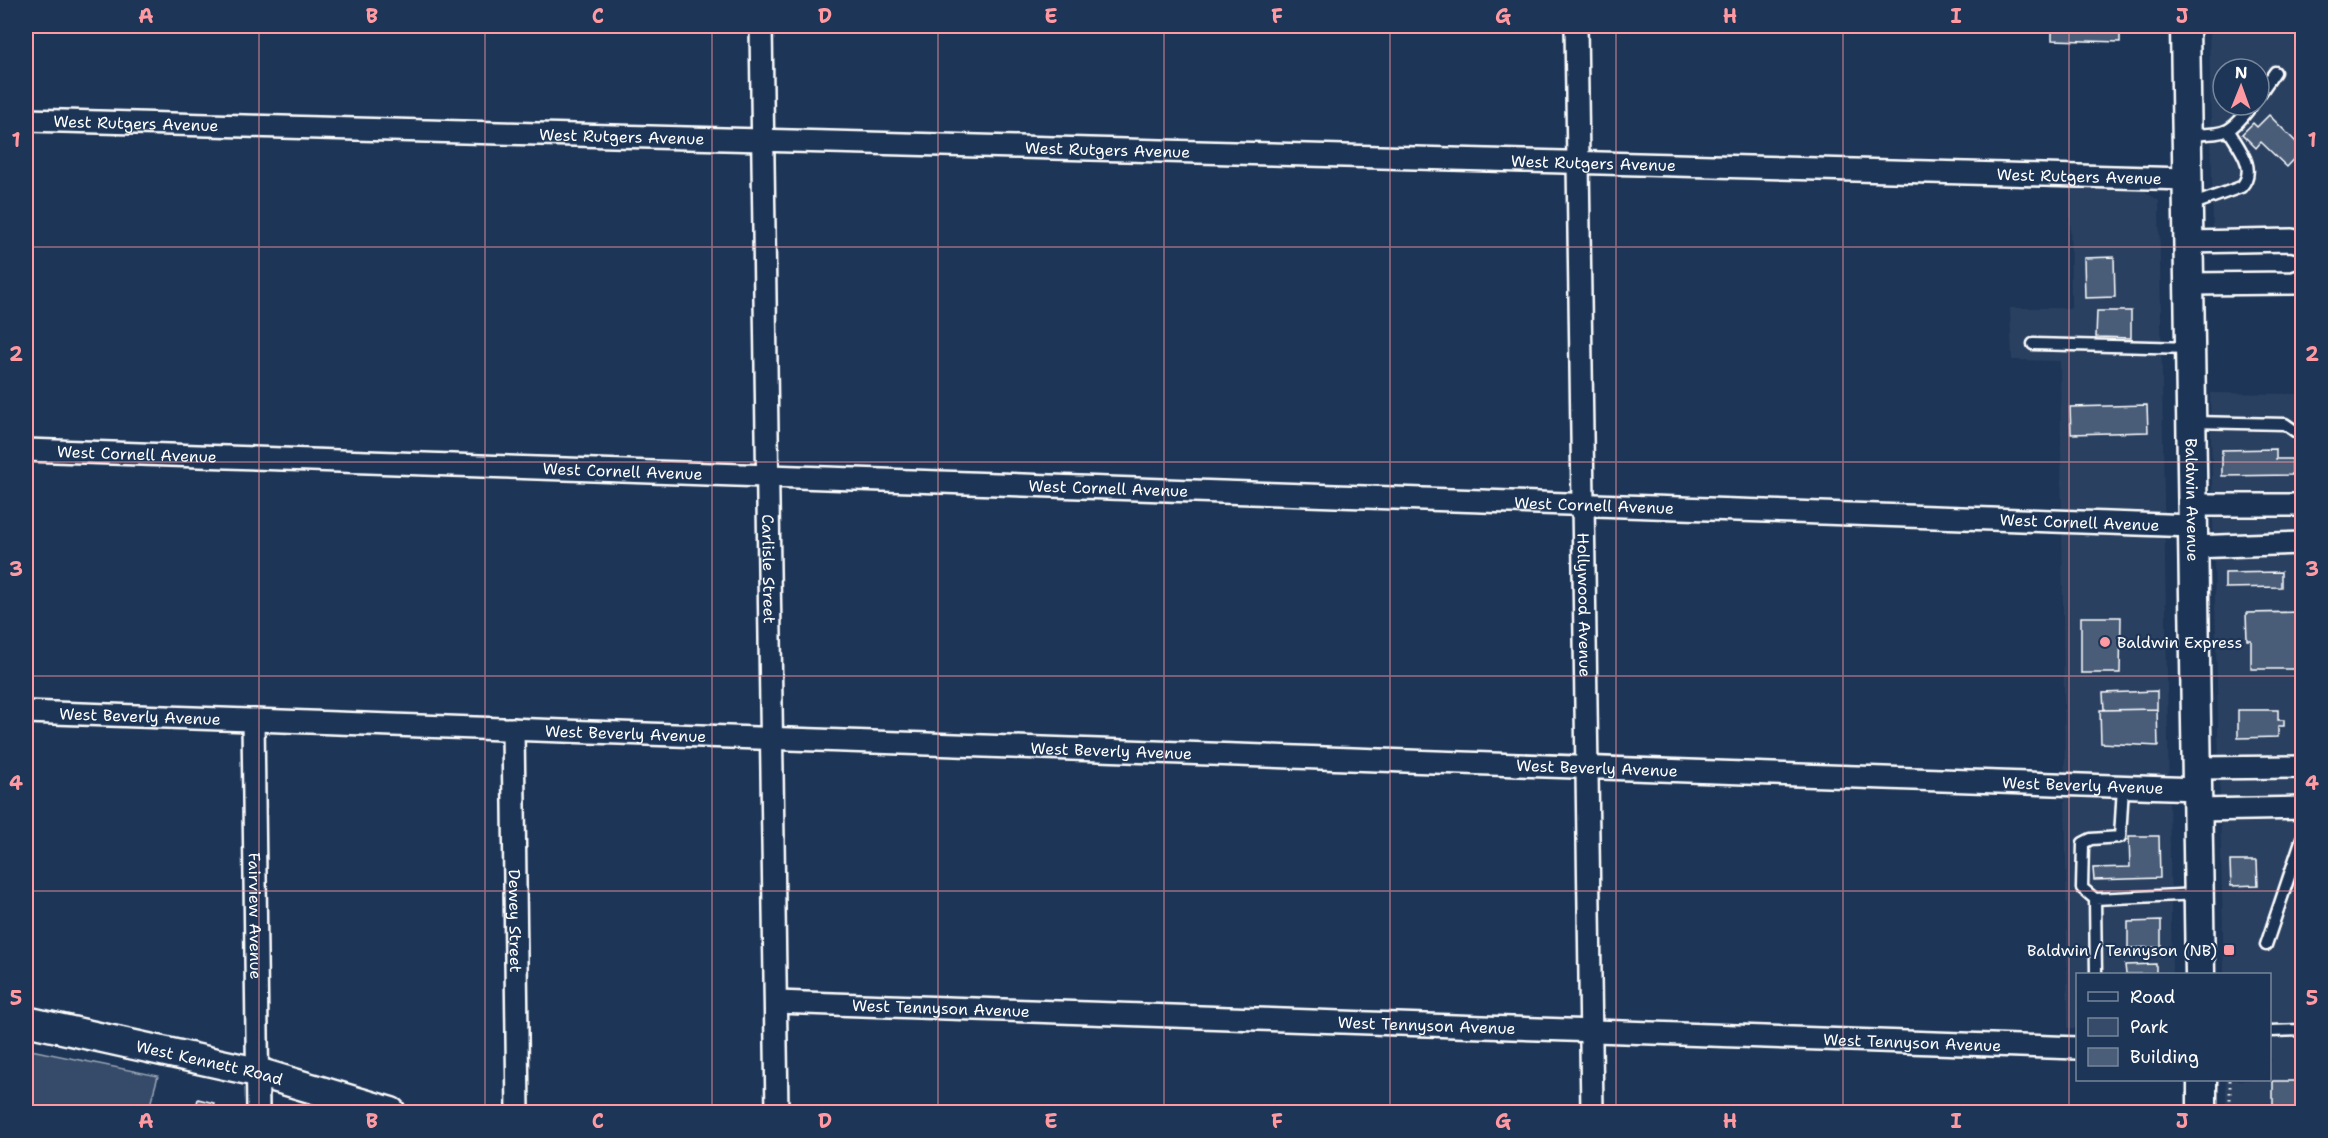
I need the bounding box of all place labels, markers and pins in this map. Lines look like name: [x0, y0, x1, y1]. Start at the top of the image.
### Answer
place label: Baldwin Express: [2117, 632, 2242, 653]
marker: Baldwin Express: [2098, 635, 2112, 649]
place label: Baldwin / Tennyson (NB): [2027, 940, 2217, 961]
marker: Baldwin / Tennyson (NB): [2222, 943, 2236, 957]

